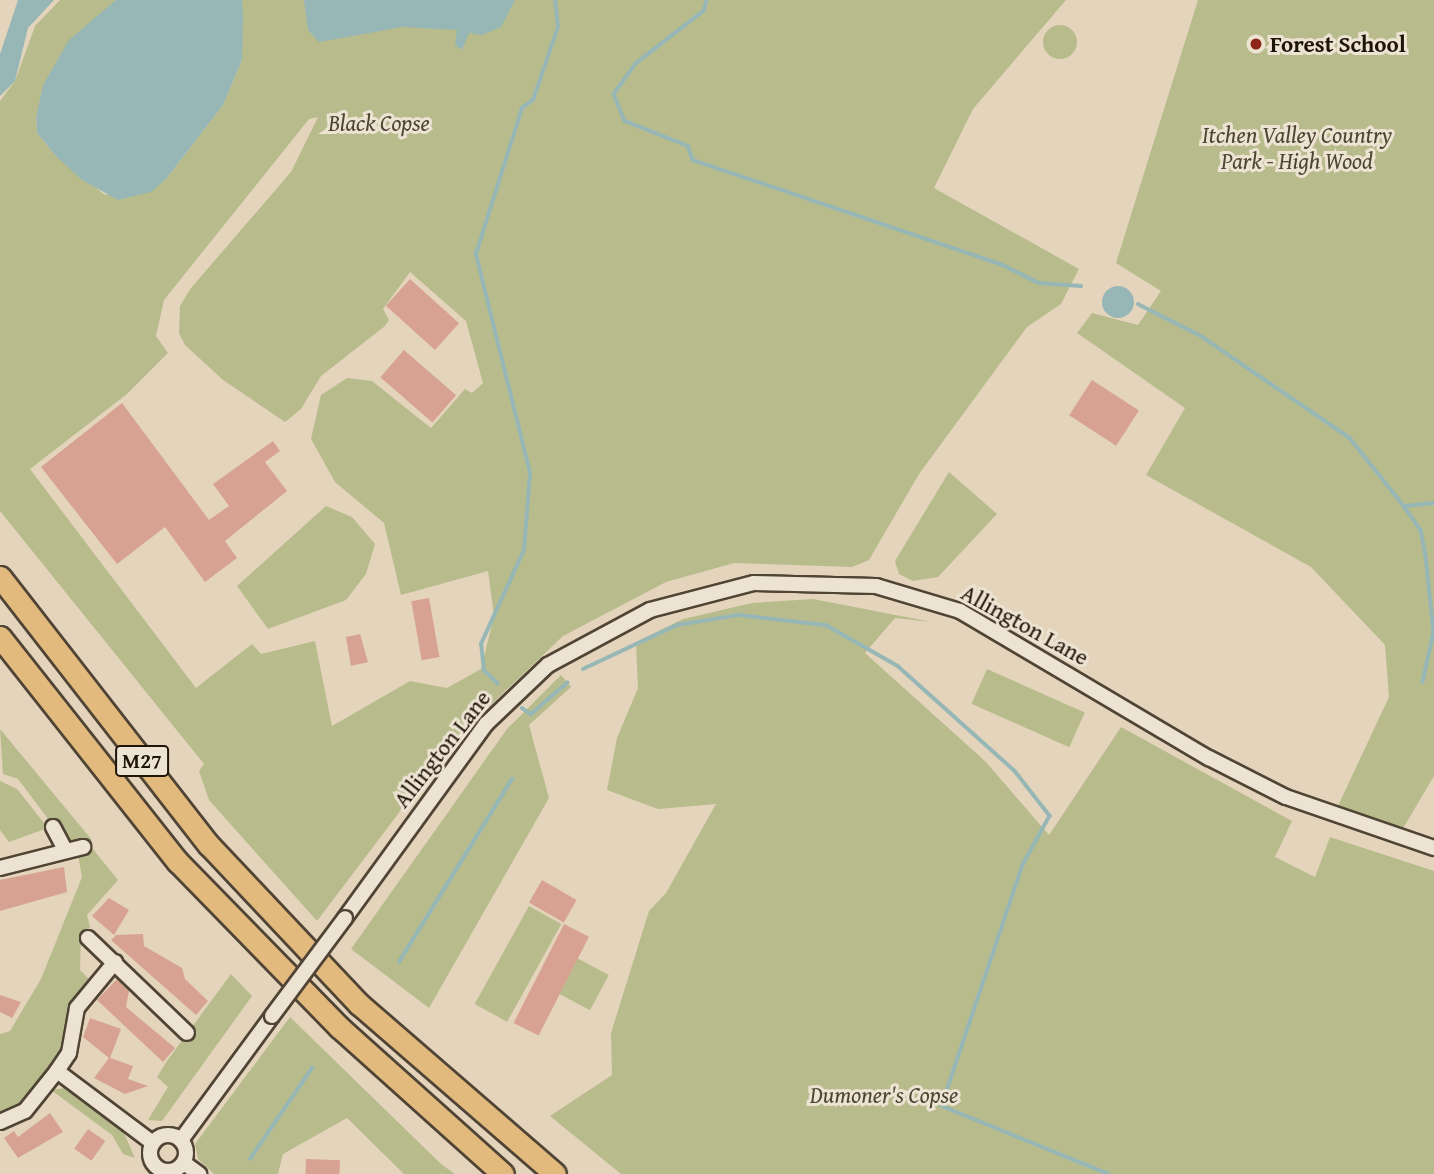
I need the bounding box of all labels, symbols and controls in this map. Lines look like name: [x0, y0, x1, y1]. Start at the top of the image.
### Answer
place label: Forest School: [1270, 30, 1406, 58]
marker: Forest School: [1248, 36, 1264, 52]
park label: Black Copse: [328, 109, 430, 137]
park label: Itchen Valley Country Park - High Wood: [1202, 121, 1392, 175]
street label: Allington Lane: [957, 579, 1093, 671]
street label: Allington Lane: [388, 685, 496, 813]
road number: M27: [114, 744, 170, 778]
park label: Dumoner's Copse: [810, 1081, 958, 1109]

